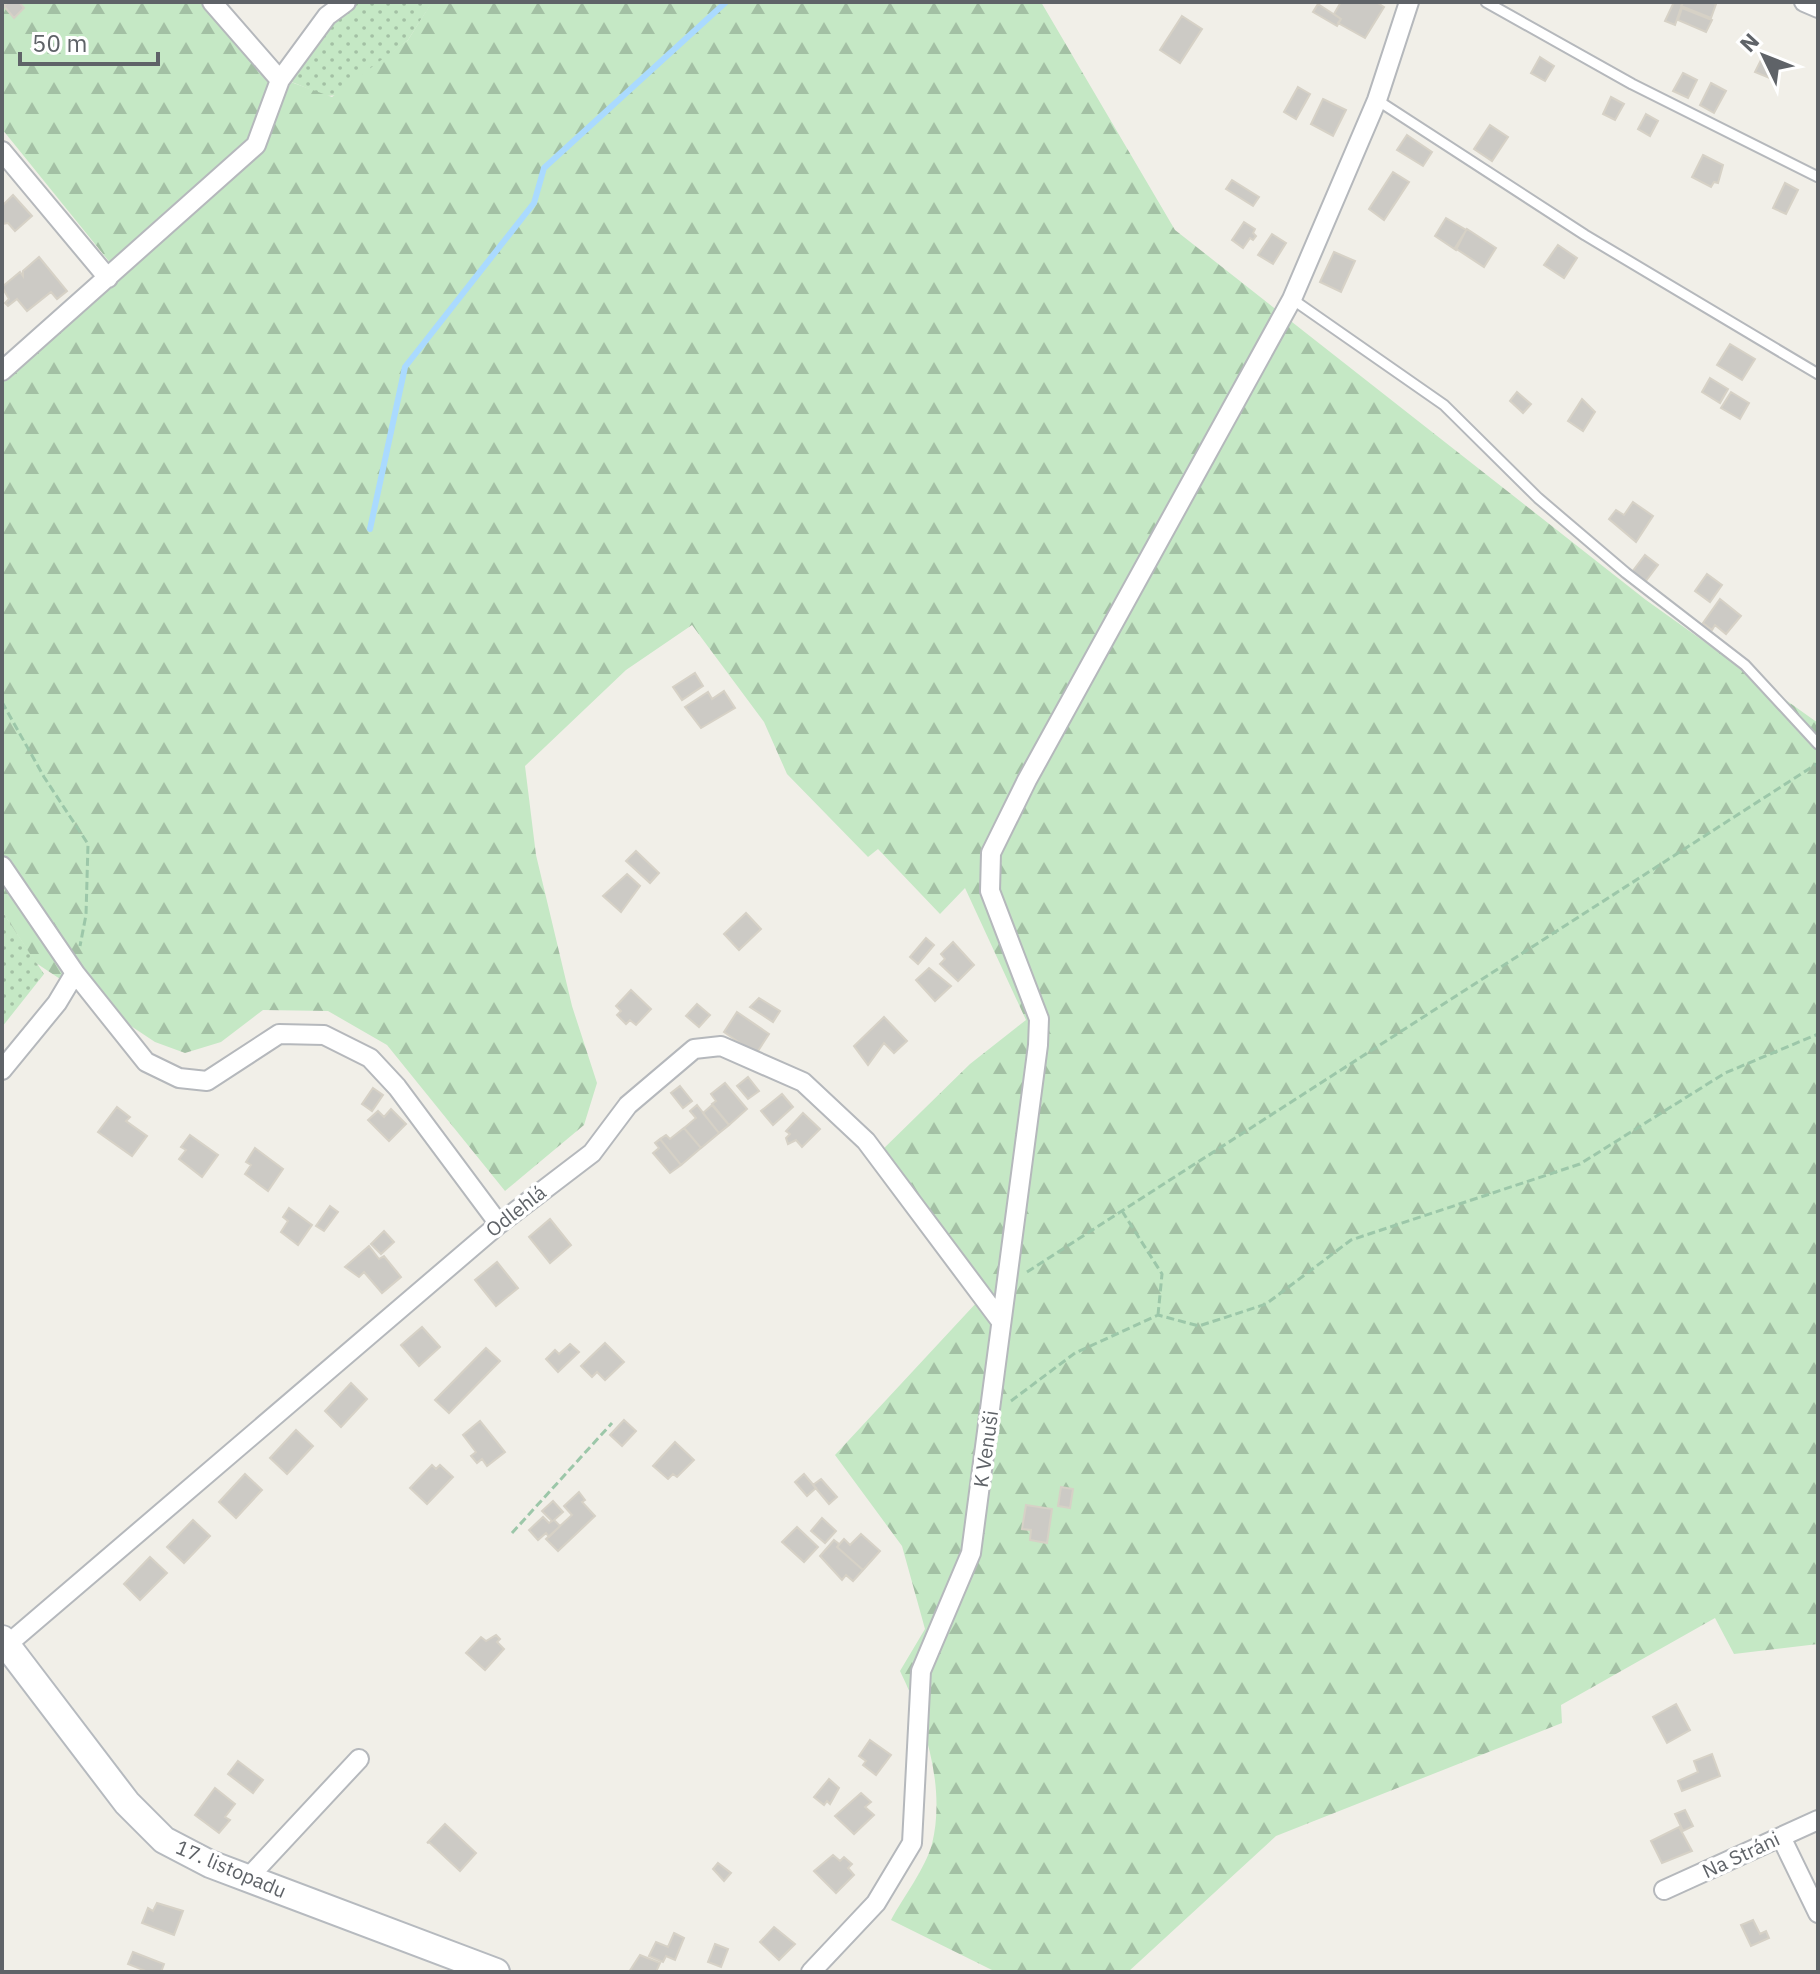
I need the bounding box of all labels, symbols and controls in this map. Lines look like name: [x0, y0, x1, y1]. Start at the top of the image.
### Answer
scale bar: [20, 16, 158, 66]
north arrow: [1724, 16, 1804, 96]
text: N: [1733, 26, 1765, 58]
text: 50 m: [32, 27, 87, 59]
street label: Odlehlá: [480, 1178, 552, 1243]
street label: K Venuši: [967, 1409, 1004, 1489]
street label: Na Stráni: [1698, 1825, 1784, 1884]
street label: 17. listopadu: [172, 1833, 291, 1904]

